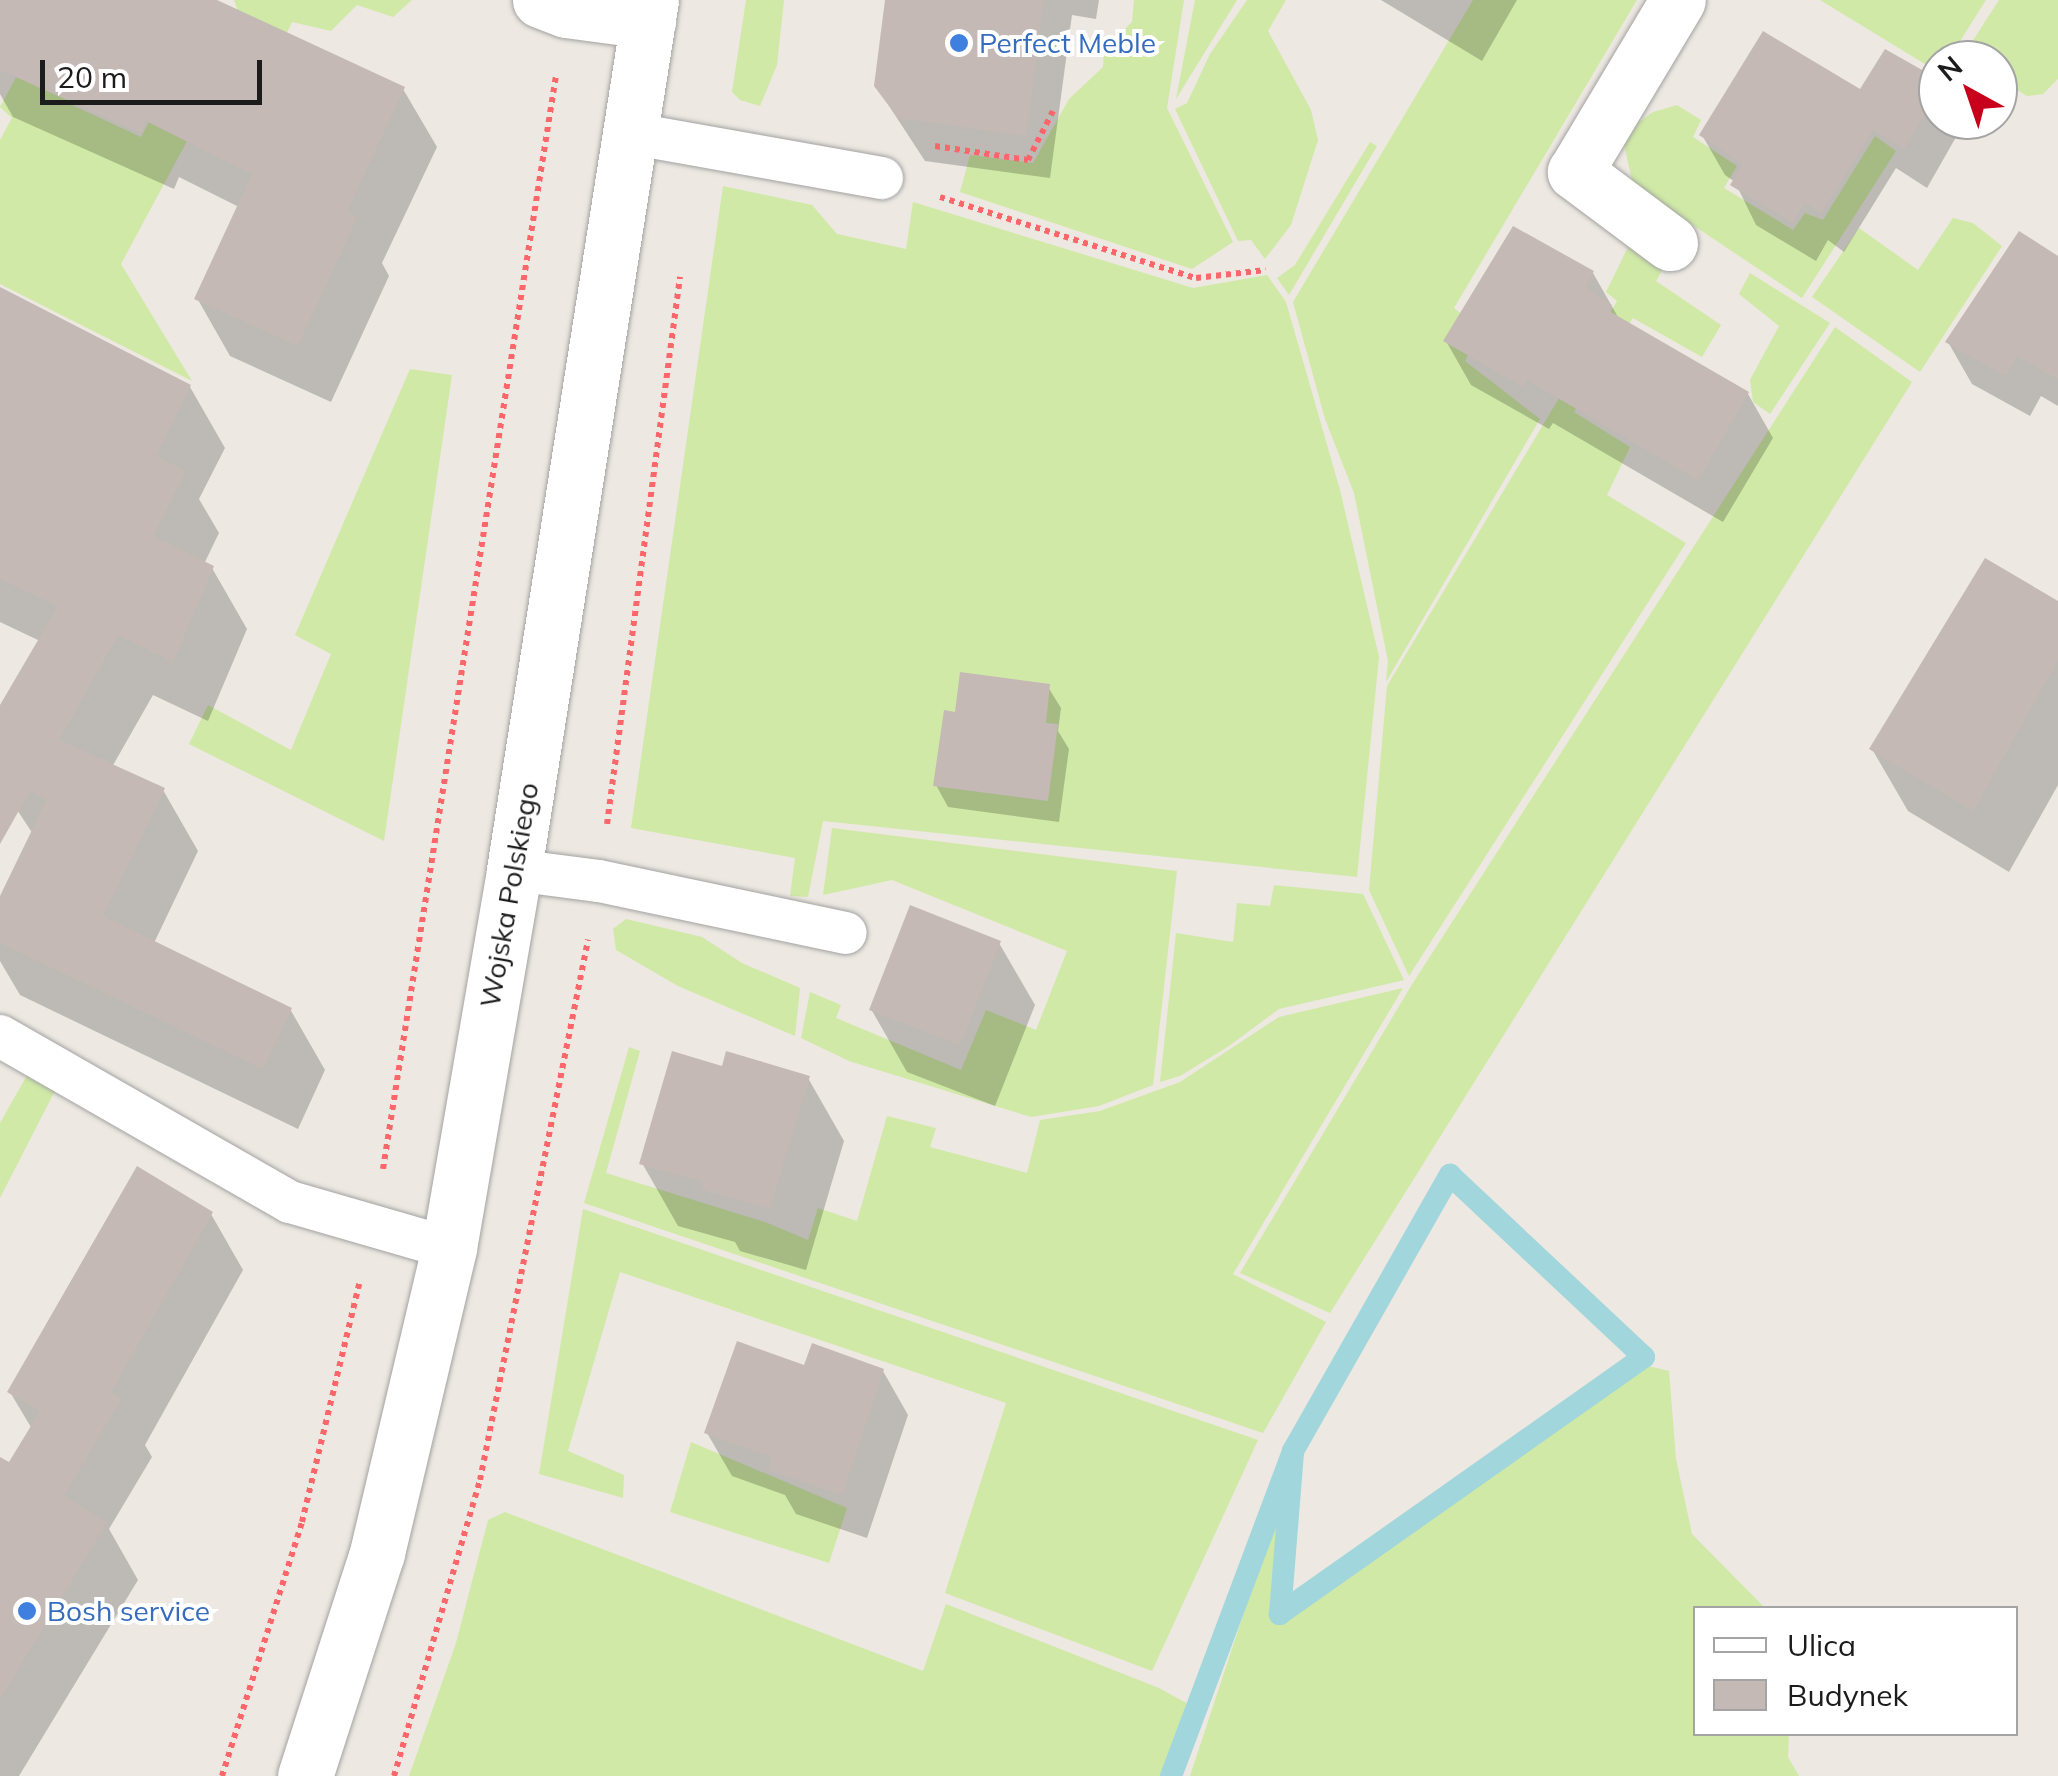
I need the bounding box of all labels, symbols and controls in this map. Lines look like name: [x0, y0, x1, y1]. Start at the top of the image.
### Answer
place label: Perfect Meble: [979, 26, 1156, 60]
marker: Perfect Meble: [948, 32, 970, 54]
scale bar: [45, 40, 268, 102]
north arrow: [1918, 40, 2018, 140]
text: N: [1930, 48, 1969, 88]
text: 20 m: [57, 58, 127, 96]
street label: Wojska Polskiego: [473, 780, 545, 1010]
place label: Bosh service: [47, 1594, 210, 1628]
marker: Bosh service: [16, 1600, 38, 1622]
legend: [1693, 1606, 2018, 1736]
text: Ulica: [1787, 1626, 1856, 1664]
text: Budynek: [1787, 1676, 1908, 1714]

